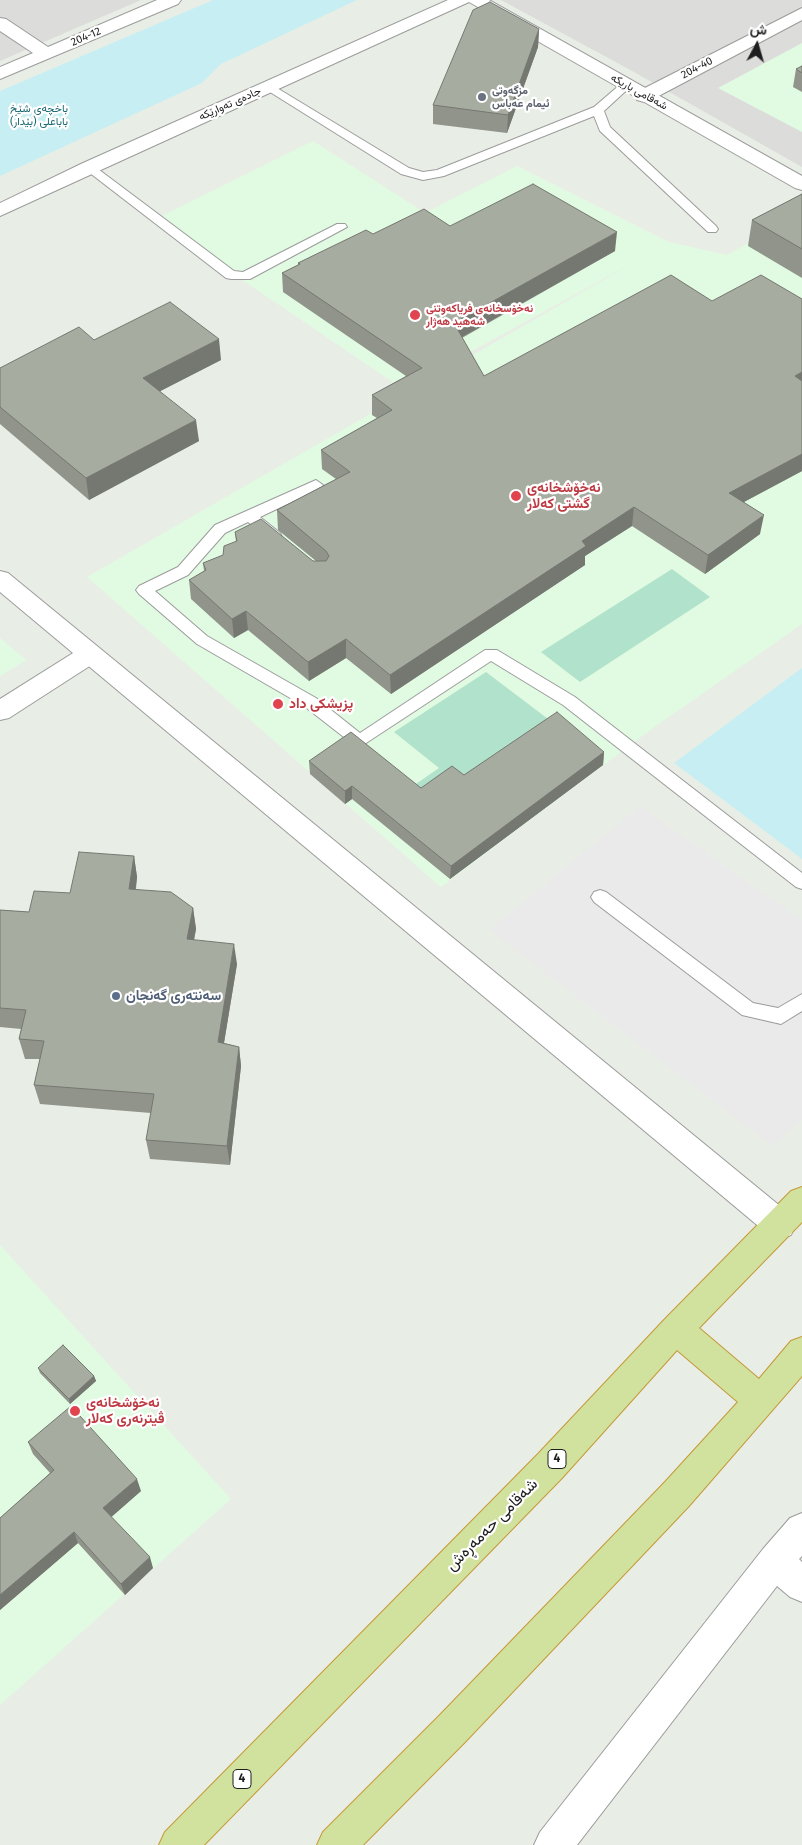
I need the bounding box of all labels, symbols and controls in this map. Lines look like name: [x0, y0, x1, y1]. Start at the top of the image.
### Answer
north arrow: [732, 20, 782, 70]
text: ش: [749, 20, 768, 39]
street label: 204-12: [69, 25, 103, 49]
street label: 204-40: [679, 54, 715, 82]
street label: شەقامی باریکە: [608, 71, 670, 113]
street label: جادەی تەوارێکە: [197, 84, 263, 124]
place label: مزگەوتی ئیمام عەباس: [492, 84, 549, 110]
marker: مزگەوتی ئیمام عەباس: [476, 91, 488, 103]
park label: باخچەی شێخ باباعلی (بێدار): [10, 102, 68, 128]
place label: نەخۆسخانەی فریاکەوتنی شەهید هەژار: [426, 302, 533, 328]
marker: نەخۆسخانەی فریاکەوتنی شەهید هەژار: [408, 308, 422, 322]
place label: نەخۆشخانەی گشتی کەلار: [527, 480, 601, 512]
marker: نەخۆشخانەی گشتی کەلار: [509, 489, 523, 503]
place label: پزیشکی داد: [289, 696, 353, 712]
marker: پزیشکی داد: [271, 697, 285, 711]
place label: سەنتەری گەنجان: [126, 988, 221, 1004]
marker: سەنتەری گەنجان: [110, 990, 122, 1002]
place label: نەخۆشخانەی ڤیترنەری کەلار: [86, 1395, 164, 1428]
marker: نەخۆشخانەی ڤیترنەری کەلار: [68, 1404, 82, 1418]
road number: 4: [548, 1450, 566, 1468]
street label: شەقامی حەمەڕەش: [442, 1475, 542, 1575]
road number: 4: [233, 1770, 251, 1788]

